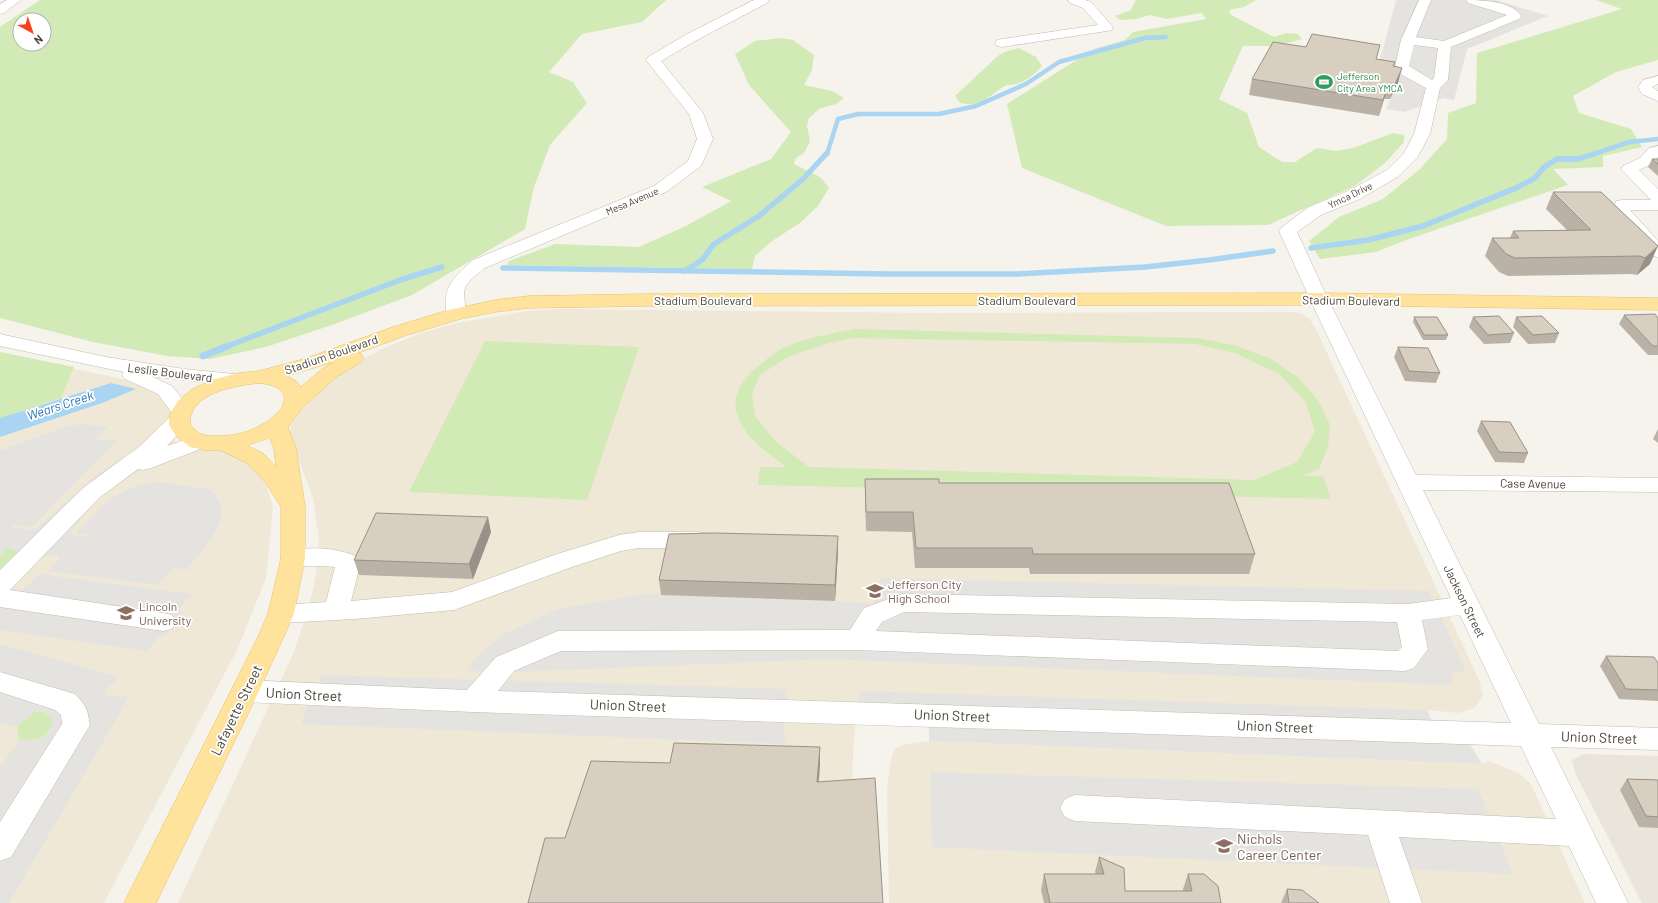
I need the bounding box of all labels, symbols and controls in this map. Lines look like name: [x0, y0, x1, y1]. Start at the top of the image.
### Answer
north arrow: [12, 12, 52, 52]
text: N: [32, 33, 46, 47]
place label: Jefferson City Area YMCA: [1337, 70, 1403, 94]
sports icon: Jefferson City Area YMCA: [1314, 72, 1334, 92]
street label: Ymca Drive: [1326, 179, 1374, 211]
street label: Mesa Avenue: [604, 185, 660, 217]
street label: Stadium Boulevard: [1302, 292, 1400, 308]
street label: Stadium Boulevard: [654, 293, 752, 307]
street label: Stadium Boulevard: [978, 293, 1076, 307]
street label: Stadium Boulevard: [282, 331, 380, 377]
street label: Leslie Boulevard: [127, 360, 213, 384]
water label: Wears Creek: [25, 387, 96, 423]
street label: Case Avenue: [1500, 475, 1566, 491]
street label: Jackson Street: [1441, 562, 1489, 640]
place label: Jefferson City High School: [888, 577, 962, 605]
school or university icon: Jefferson City High School: [865, 581, 885, 601]
place label: Lincoln University: [139, 599, 192, 627]
school or university icon: Lincoln University: [116, 603, 136, 623]
street label: Lafayette Street: [207, 662, 265, 758]
street label: Union Street: [265, 684, 343, 704]
street label: Union Street: [590, 695, 666, 715]
street label: Union Street: [914, 705, 990, 725]
street label: Union Street: [1237, 716, 1313, 736]
street label: Union Street: [1561, 727, 1637, 747]
place label: Nichols Career Center: [1237, 830, 1321, 863]
school or university icon: Nichols Career Center: [1214, 836, 1234, 856]

